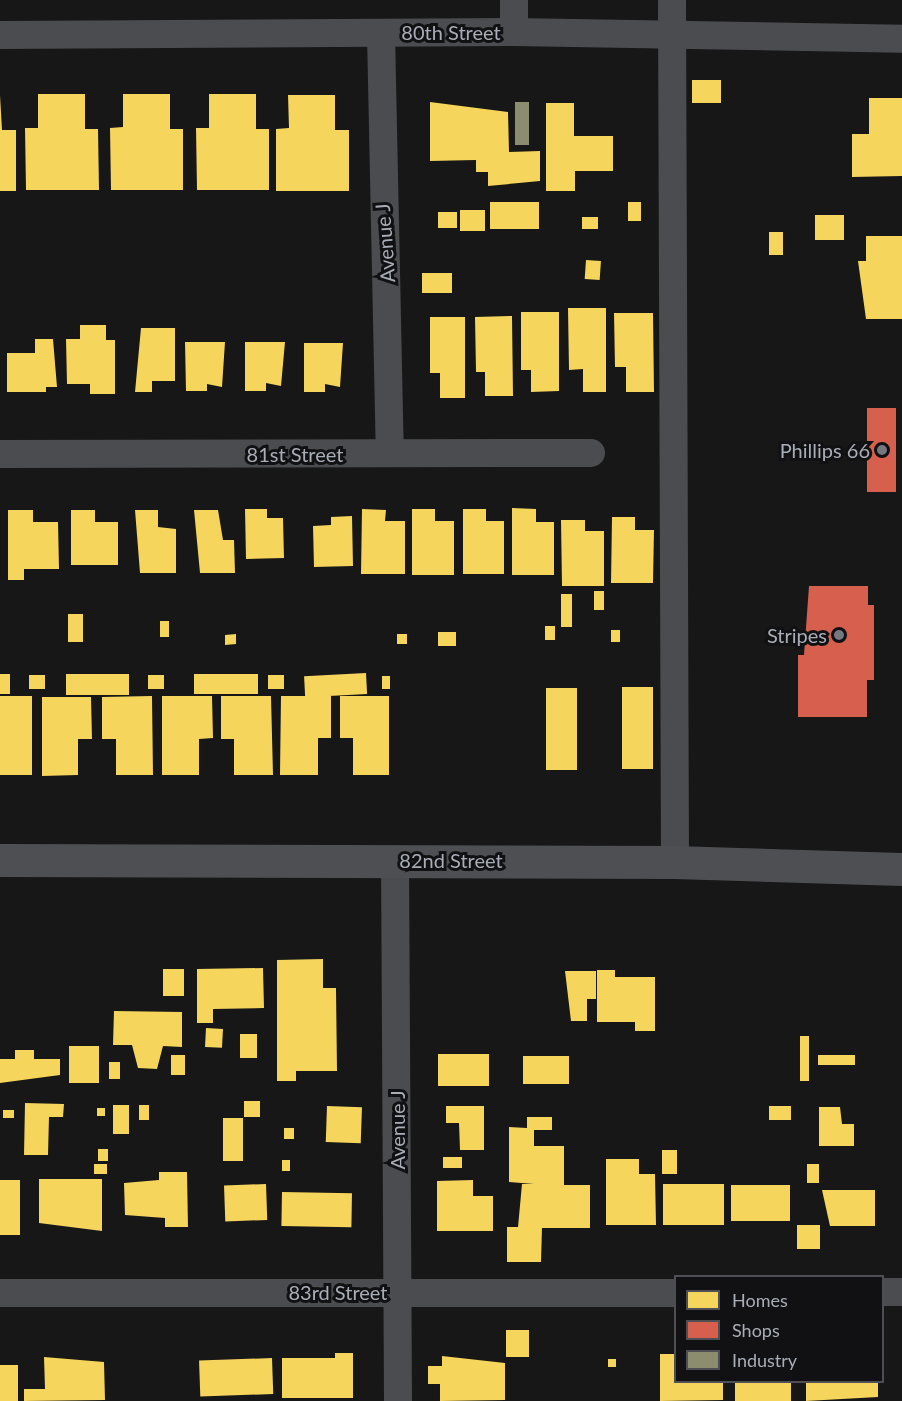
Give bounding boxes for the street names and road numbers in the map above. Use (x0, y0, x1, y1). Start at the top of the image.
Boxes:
street label: 80th Street (401, 20, 501, 44)
street label: Avenue J (370, 202, 400, 284)
street label: 81st Street (247, 442, 343, 466)
street label: 82nd Street (399, 848, 503, 872)
street label: Avenue J (385, 1090, 409, 1170)
street label: 83rd Street (288, 1280, 388, 1304)

